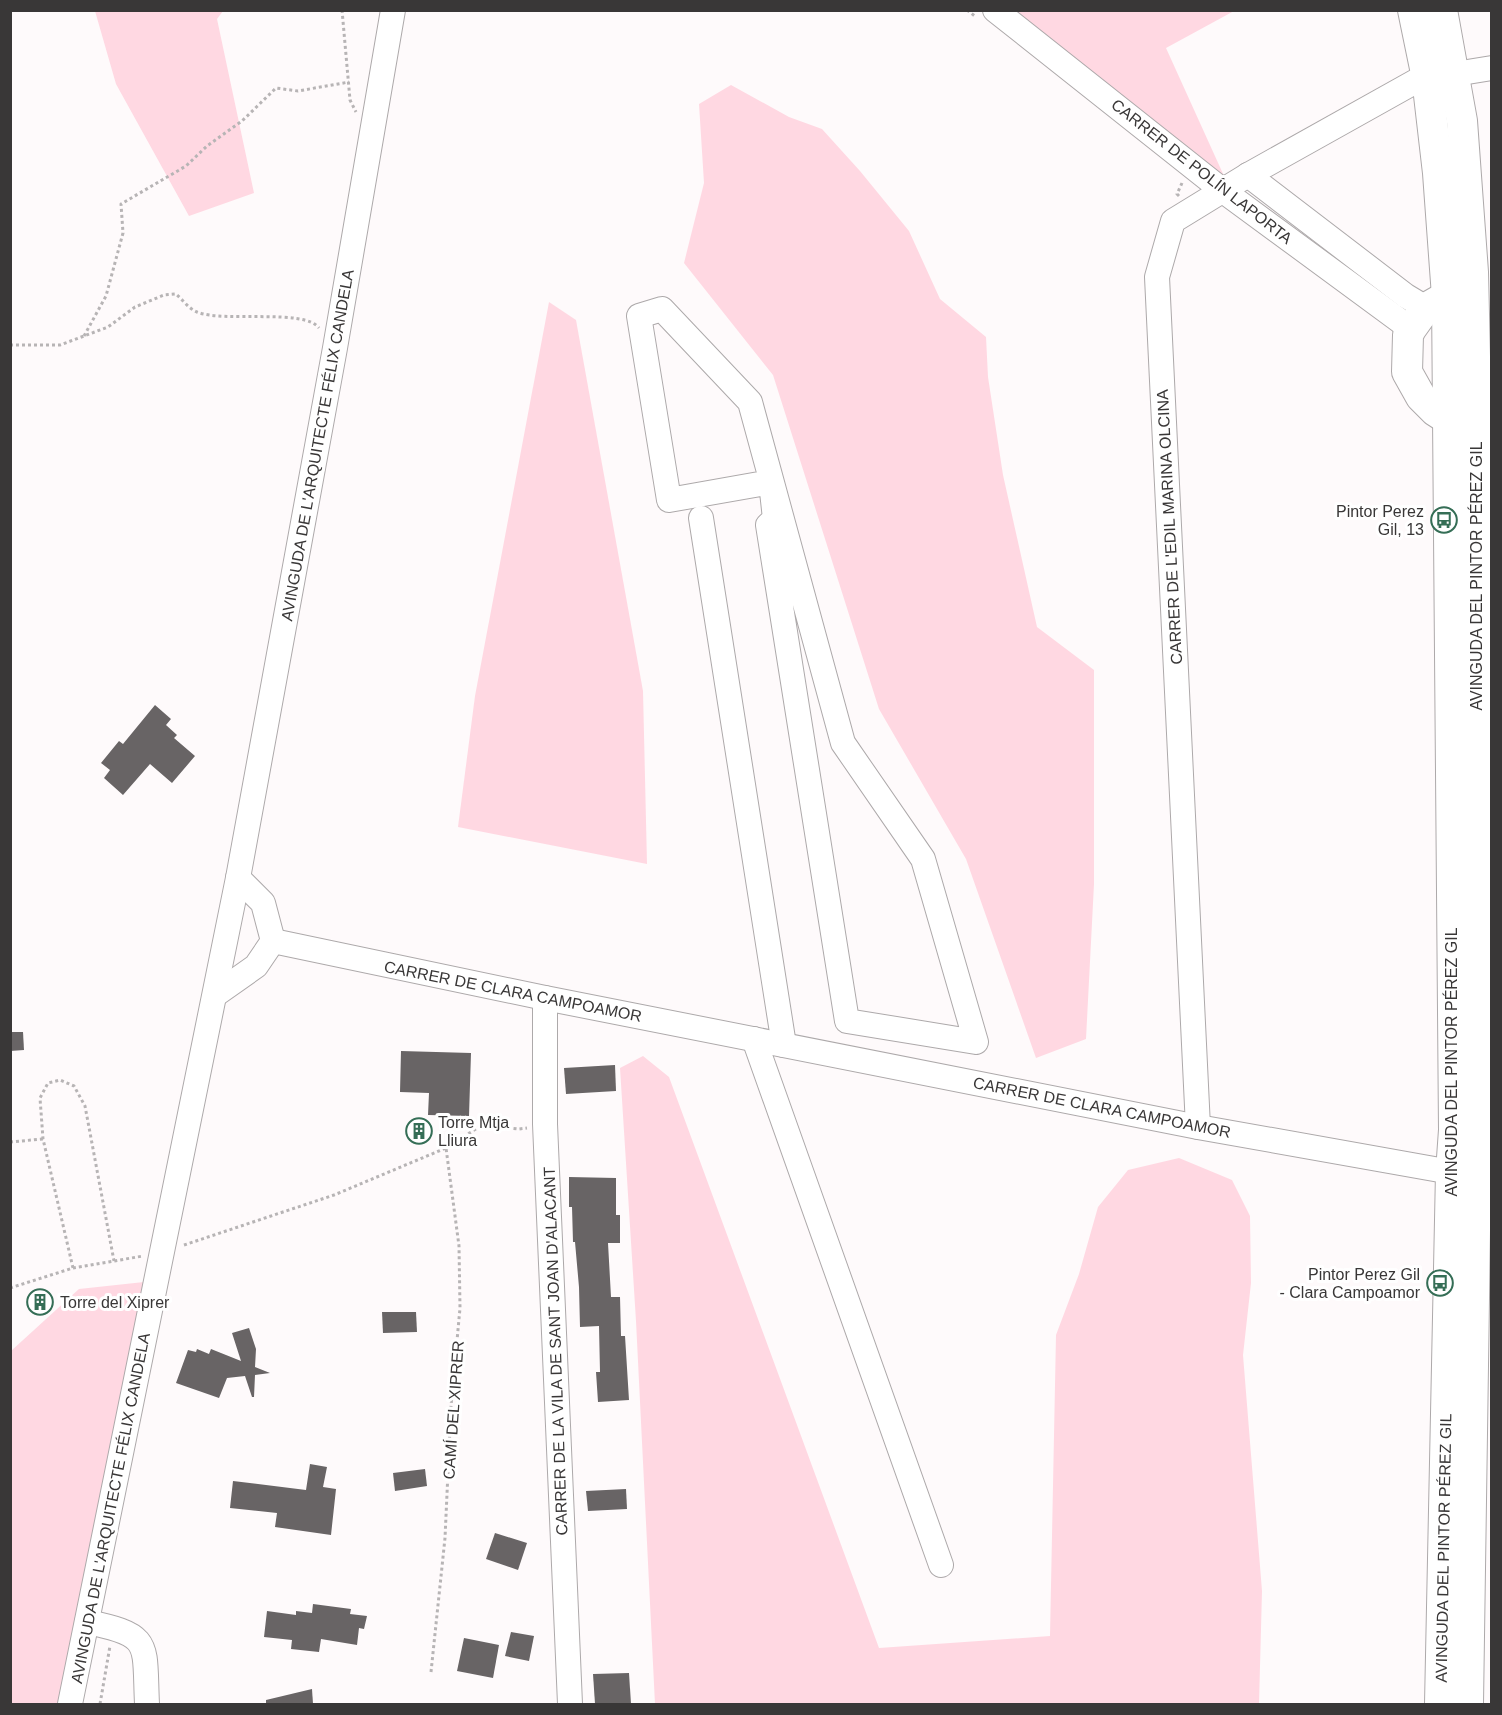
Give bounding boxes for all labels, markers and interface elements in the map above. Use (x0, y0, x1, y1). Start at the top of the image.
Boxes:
street label: CARRER DE POLÍN LAPORTA (1108, 95, 1296, 247)
street label: AVINGUDA DE L'ARQUITECTE FÉLIX CANDELA (277, 268, 357, 622)
street label: CARRER DE L'EDIL MARINA OLCINA (1154, 389, 1185, 665)
street label: AVINGUDA DEL PINTOR PÉREZ GIL (1467, 441, 1485, 711)
place label: Pintor Perez Gil, 13 (1336, 503, 1424, 538)
bus stop icon: Pintor Perez Gil, 13 (1429, 505, 1459, 535)
street label: AVINGUDA DEL PINTOR PÉREZ GIL (1442, 927, 1460, 1197)
street label: CARRER DE CLARA CAMPOAMOR (383, 958, 643, 1025)
street label: CARRER DE CLARA CAMPOAMOR (972, 1074, 1232, 1141)
place label: Torre Mtja Lliura (438, 1114, 509, 1149)
building icon: Torre Mtja Lliura (404, 1116, 434, 1146)
street label: CARRER DE LA VILA DE SANT JOAN D'ALACANT (541, 1166, 570, 1536)
place label: Pintor Perez Gil - Clara Campoamor (1280, 1266, 1421, 1301)
bus stop icon: Pintor Perez Gil - Clara Campoamor (1425, 1268, 1455, 1298)
building icon: Torre del Xiprer (25, 1287, 55, 1317)
place label: Torre del Xiprer (60, 1294, 170, 1311)
street label: AVINGUDA DE L'ARQUITECTE FÉLIX CANDELA (67, 1331, 153, 1685)
street label: CAMÍ DEL XIPRER (439, 1340, 467, 1480)
street label: AVINGUDA DEL PINTOR PÉREZ GIL (1432, 1413, 1454, 1683)

